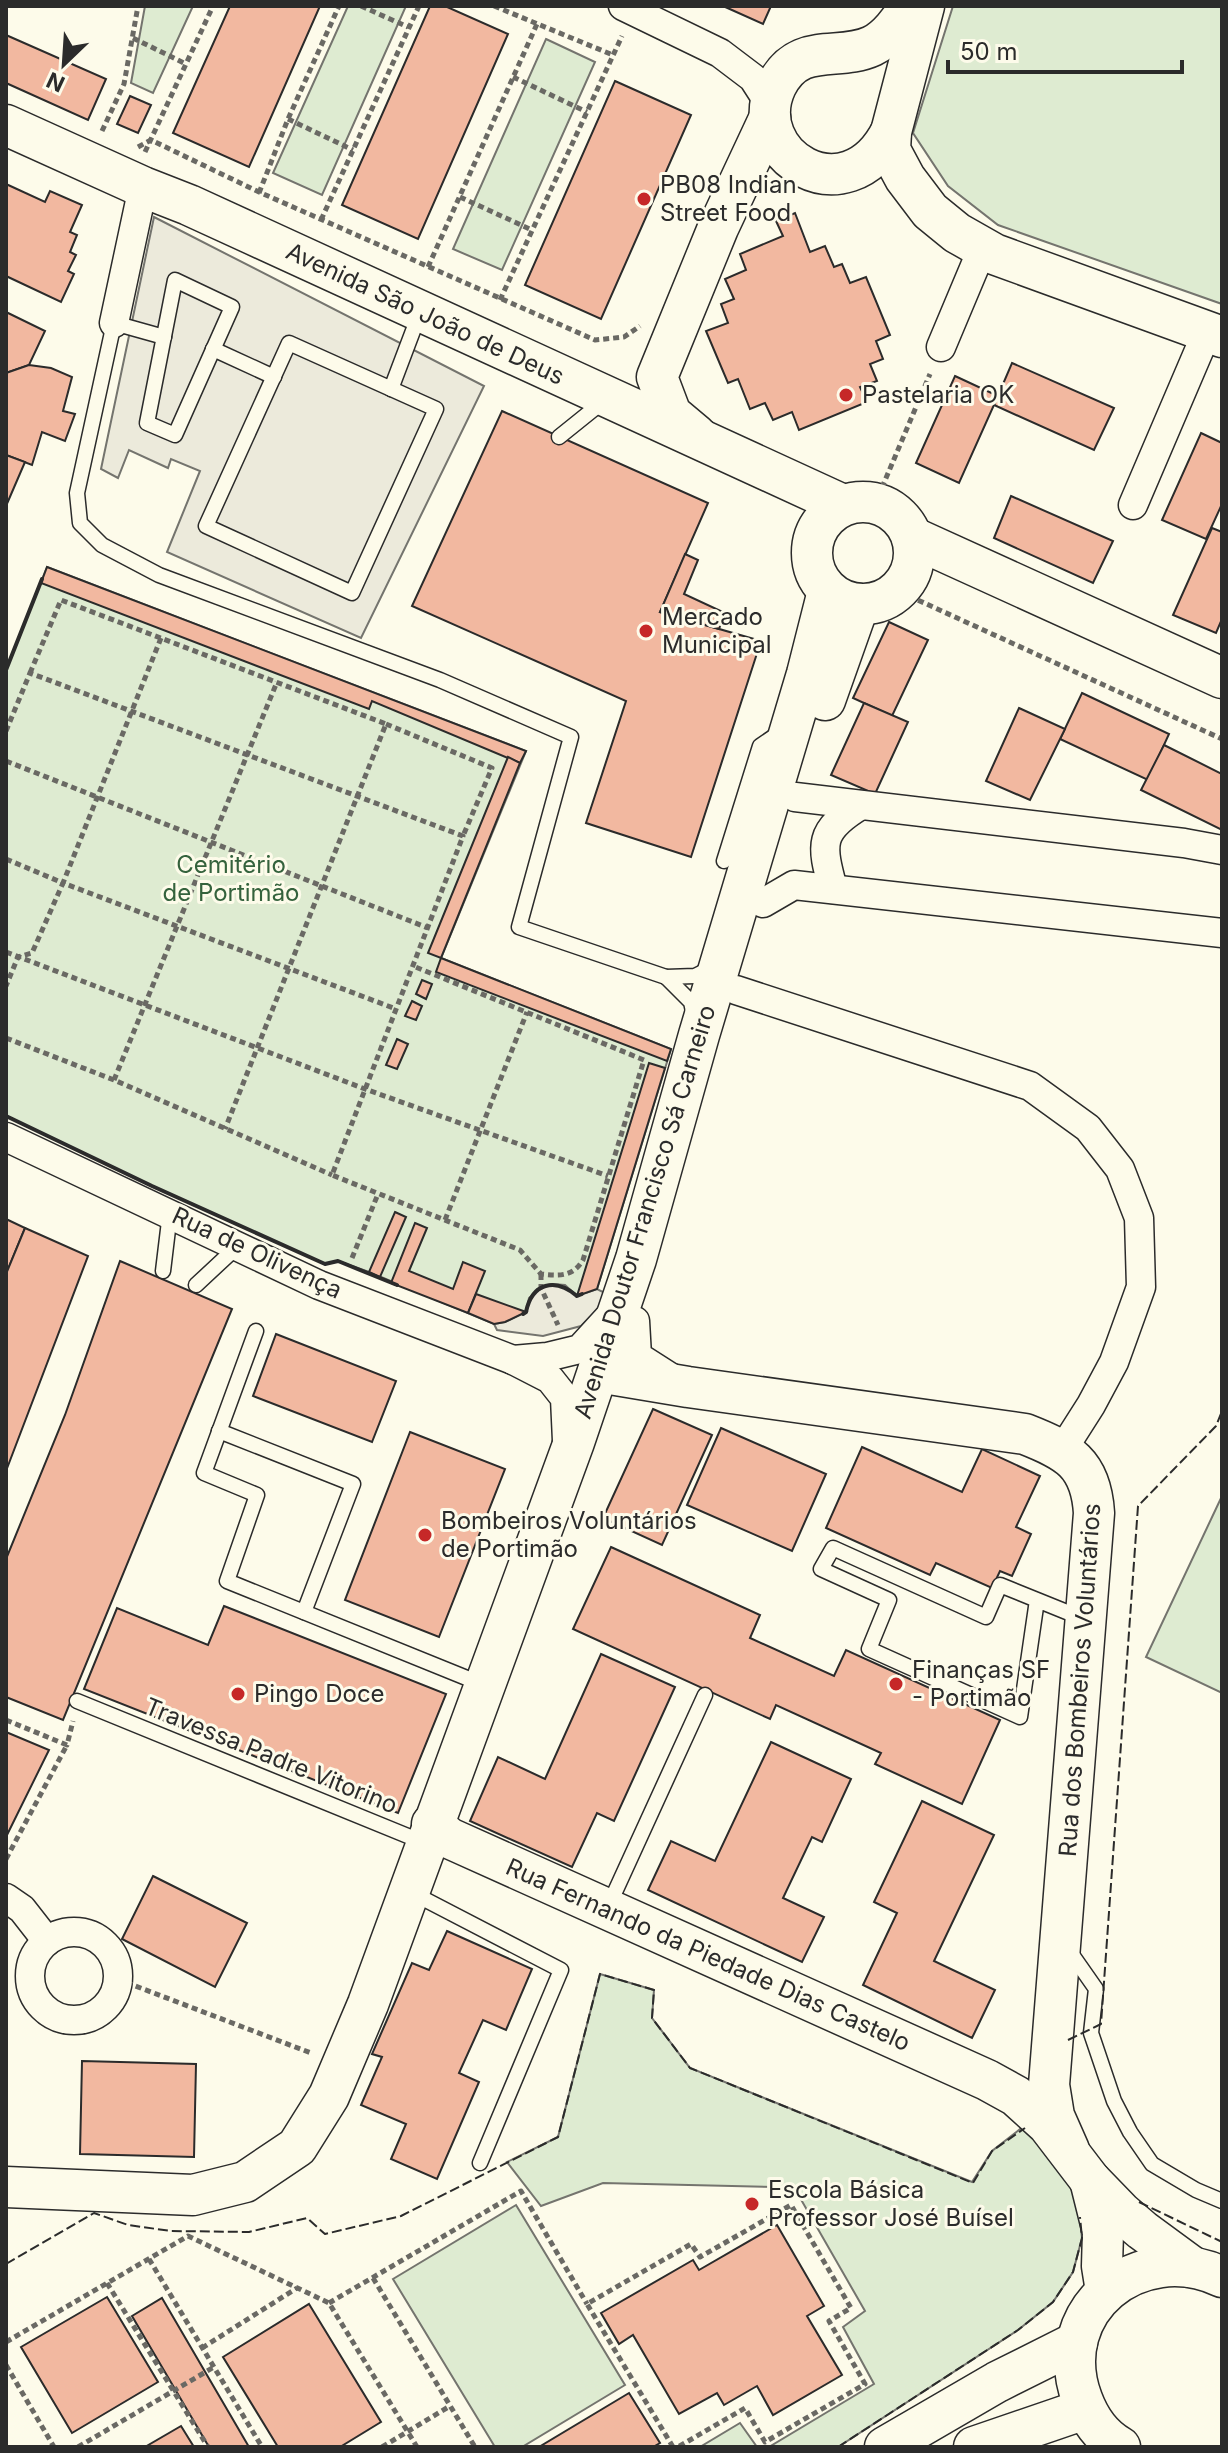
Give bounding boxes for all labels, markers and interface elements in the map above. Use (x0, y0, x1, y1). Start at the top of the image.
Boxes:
north arrow (24, 24, 104, 104)
scale bar (948, 24, 1182, 74)
text: 50 m (960, 37, 1018, 66)
text: N (42, 67, 69, 97)
place label: PB08 Indian Street Food (660, 170, 797, 227)
marker: PB08 Indian Street Food (635, 190, 653, 208)
street label: Avenida São João de Deus (282, 236, 569, 391)
place label: Pastelaria OK (862, 380, 1014, 409)
marker: Pastelaria OK (837, 386, 855, 404)
place label: Mercado Municipal (662, 602, 772, 659)
marker: Mercado Municipal (637, 622, 655, 640)
park label: Cemitério de Portimão (163, 850, 300, 907)
street label: Avenida Doutor Francisco Sá Carneiro (568, 1002, 721, 1422)
street label: Rua de Olivença (168, 1201, 347, 1305)
street label: Rua dos Bombeiros Voluntários (1053, 1502, 1106, 1858)
place label: Bombeiros Voluntários de Portimão (441, 1506, 697, 1563)
marker: Bombeiros Voluntários de Portimão (416, 1526, 434, 1544)
place label: Finanças SF - Portimão (912, 1655, 1050, 1712)
marker: Finanças SF - Portimão (887, 1675, 905, 1693)
place label: Pingo Doce (254, 1679, 385, 1708)
marker: Pingo Doce (229, 1685, 247, 1703)
street label: Travessa Padre Vitorino (141, 1692, 402, 1820)
street label: Rua Fernando da Piedade Dias Castelo (502, 1852, 915, 2057)
place label: Escola Básica Professor José Buísel (768, 2175, 1014, 2232)
marker: Escola Básica Professor José Buísel (743, 2195, 761, 2213)

